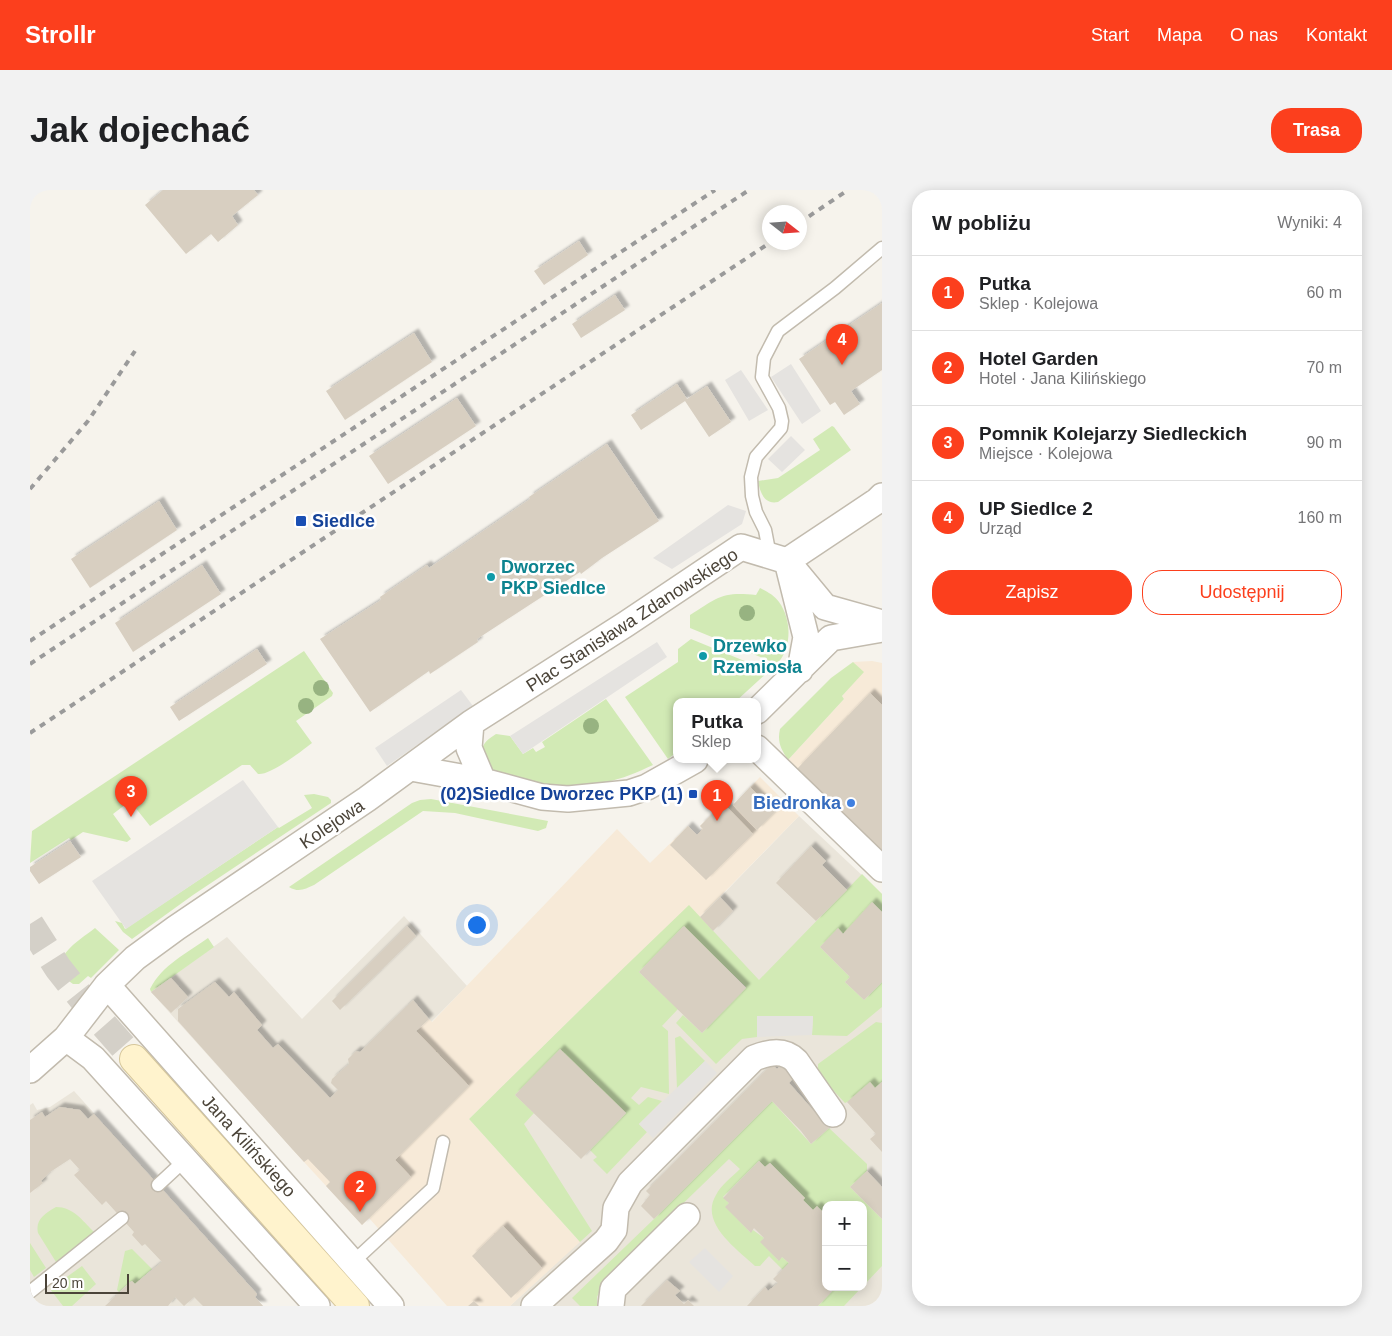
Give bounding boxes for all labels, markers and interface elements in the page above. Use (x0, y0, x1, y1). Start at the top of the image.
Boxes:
text: Strollr (25, 21, 96, 48)
text: Start (1091, 25, 1129, 45)
text: Mapa (1157, 25, 1202, 45)
text: O nas (1230, 25, 1278, 45)
text: Kontakt (1306, 25, 1367, 45)
button: Trasa (1271, 108, 1362, 153)
text: Jak dojechać (30, 110, 250, 149)
north arrow (762, 205, 807, 250)
text: W pobliżu (932, 211, 1031, 234)
text: Wyniki: 4 (1277, 214, 1342, 231)
text: Putka (979, 273, 1031, 294)
text: 1 (944, 284, 952, 301)
text: 60 m (1306, 284, 1342, 301)
text: Sklep · Kolejowa (979, 295, 1098, 312)
pin: 4 (826, 324, 858, 365)
text: Hotel Garden (979, 348, 1098, 369)
text: 2 (944, 359, 952, 376)
text: 70 m (1306, 359, 1342, 376)
text: Hotel · Jana Kilińskiego (979, 370, 1146, 387)
text: Pomnik Kolejarzy Siedleckich (979, 423, 1247, 444)
text: 3 (944, 434, 952, 451)
text: 90 m (1306, 434, 1342, 451)
text: Miejsce · Kolejowa (979, 445, 1112, 462)
text: UP Siedlce 2 (979, 498, 1093, 519)
text: 4 (944, 509, 952, 526)
text: 160 m (1298, 509, 1342, 526)
place label: Siedlce (312, 511, 375, 531)
marker: Siedlce (294, 514, 308, 528)
text: Urząd (979, 520, 1022, 537)
street label: Plac Stanisława Zdanowskiego (522, 544, 742, 696)
place label: Dworzec PKP Siedlce (501, 557, 606, 598)
button: Zapisz (932, 570, 1132, 615)
button: Udostępnij (1142, 570, 1342, 615)
marker: Dworzec PKP Siedlce (485, 571, 497, 583)
place label: Drzewko Rzemiosła (713, 636, 803, 677)
marker: Drzewko Rzemiosła (697, 650, 709, 662)
popup (673, 698, 761, 763)
text: Putka (691, 711, 743, 732)
text: Sklep (691, 733, 731, 750)
pin: 3 (115, 776, 147, 817)
pin: 1 (701, 780, 733, 821)
place label: (02)Siedlce Dworzec PKP (1) (440, 784, 683, 804)
marker: (02)Siedlce Dworzec PKP (1) (687, 788, 699, 800)
place label: Biedronka (753, 793, 842, 813)
street label: Kolejowa (296, 795, 369, 853)
marker: Biedronka (845, 797, 857, 809)
your location (464, 912, 490, 938)
street label: Jana Kilińskiego (198, 1091, 300, 1201)
pin: 2 (344, 1171, 376, 1212)
map controls (822, 1201, 867, 1291)
button: + (822, 1201, 867, 1246)
button: − (822, 1246, 867, 1291)
scale bar (45, 1271, 129, 1294)
text: 20 m (52, 1275, 83, 1291)

